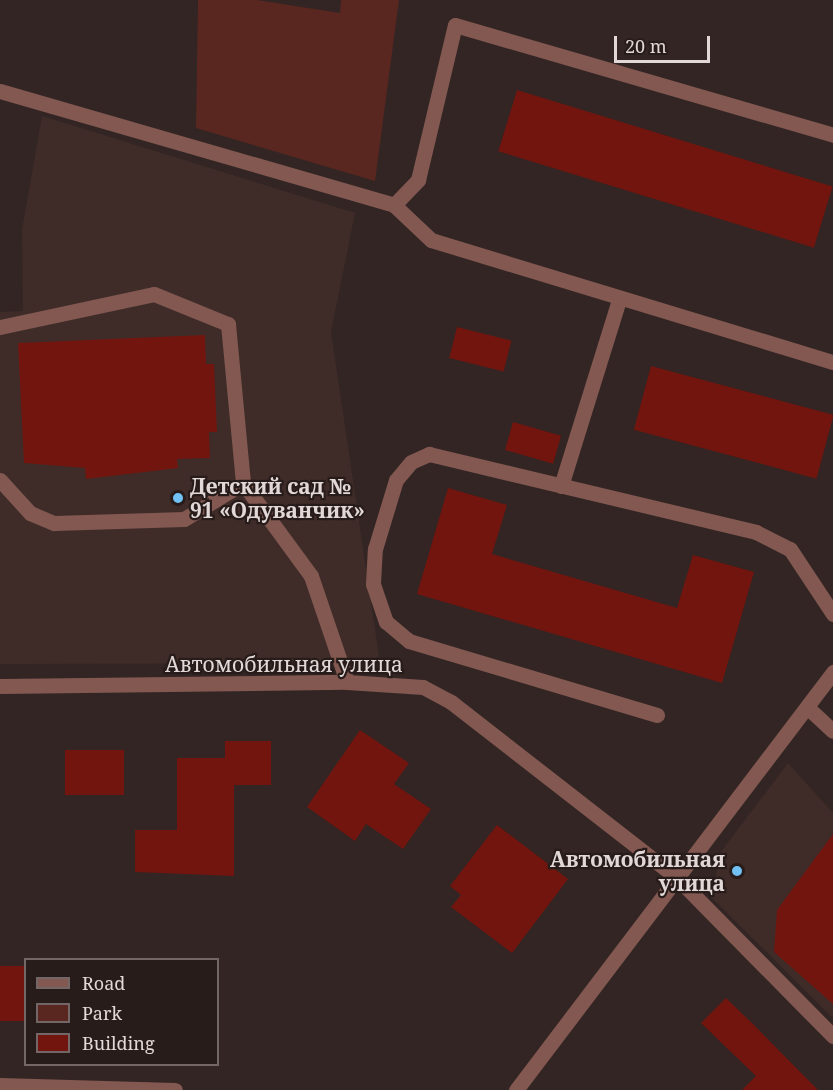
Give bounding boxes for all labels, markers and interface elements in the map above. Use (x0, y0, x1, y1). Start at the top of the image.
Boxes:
scale bar (617, 24, 713, 62)
text: 20 m (625, 34, 667, 58)
place label: Детский сад № 91 «Одуванчик» (190, 473, 365, 523)
marker: Детский сад № 91 «Одуванчик» (171, 491, 185, 505)
street label: Автомобильная улица (165, 651, 403, 677)
place label: Автомобильная улица (550, 846, 725, 896)
marker: Автомобильная улица (730, 864, 744, 878)
legend (24, 958, 219, 1066)
text: Road (82, 971, 125, 995)
text: Park (82, 1001, 122, 1025)
text: Building (82, 1031, 155, 1055)

